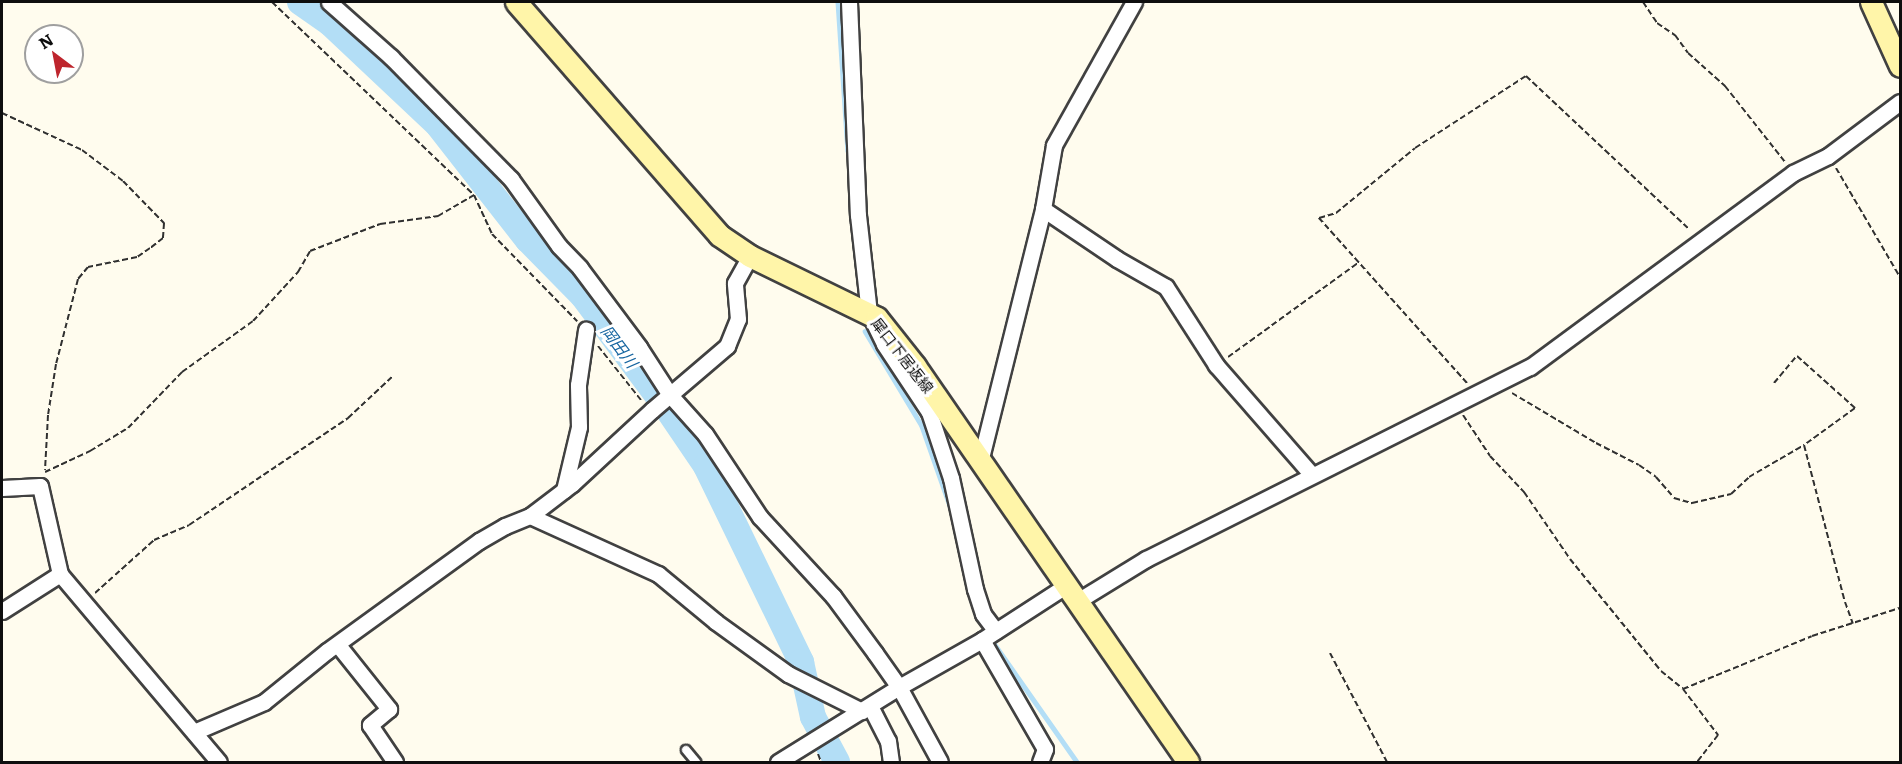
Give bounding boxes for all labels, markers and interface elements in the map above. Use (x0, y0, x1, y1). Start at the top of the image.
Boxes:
north arrow (24, 24, 84, 84)
text: N (33, 27, 58, 54)
street label: 犀口下居返線 (868, 314, 938, 396)
water label: 岡田川 (598, 321, 642, 371)

